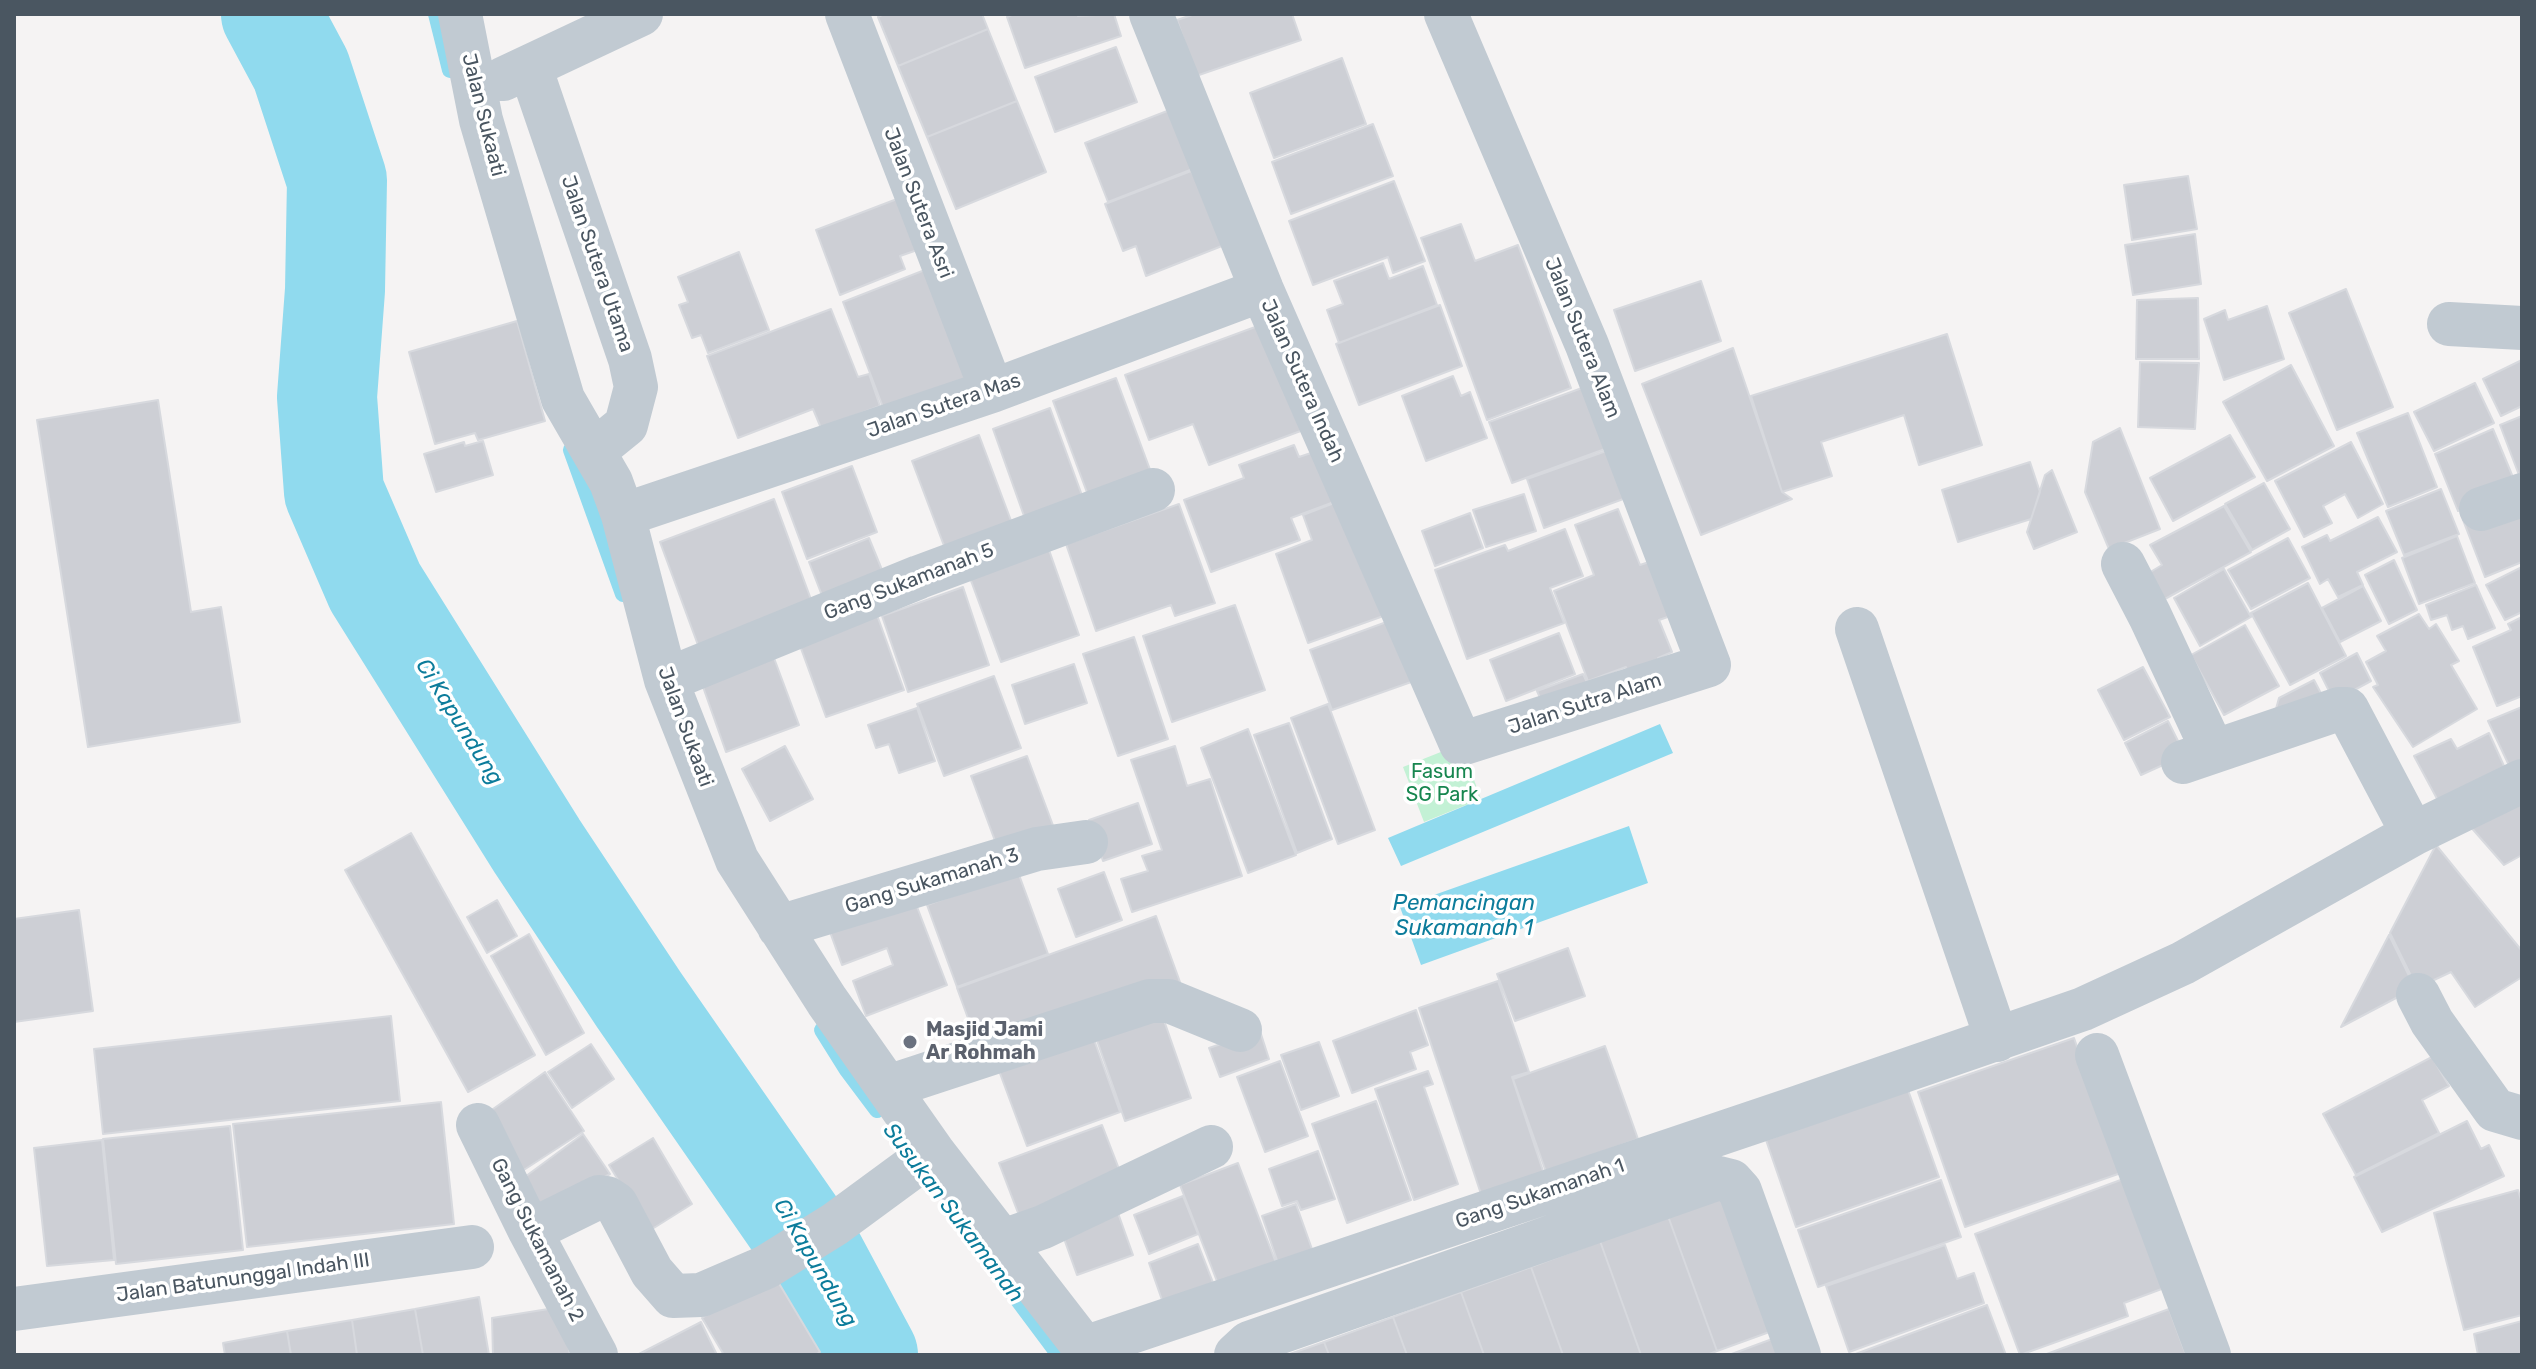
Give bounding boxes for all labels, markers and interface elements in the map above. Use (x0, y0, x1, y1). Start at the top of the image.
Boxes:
street label: Jalan Sukaati (456, 51, 510, 179)
street label: Jalan Sutera Asri (878, 124, 958, 282)
street label: Jalan Sutera Utama (556, 173, 638, 355)
street label: Jalan Sutera Alam (1539, 254, 1625, 422)
street label: Jalan Sutera Indah (1255, 296, 1349, 466)
street label: Jalan Sutera Mas (864, 369, 1024, 443)
street label: Gang Sukamanah 5 (821, 539, 997, 625)
water label: Ci Kapundung (410, 654, 508, 790)
street label: Jalan Sukaati (652, 664, 718, 790)
street label: Jalan Sutra Alam (1506, 668, 1664, 740)
park label: Fasum SG Park (1406, 760, 1478, 807)
street label: Gang Sukamanah 3 (842, 843, 1022, 919)
water label: Pemancingan Sukamanah 1 (1393, 891, 1535, 942)
place label: Masjid Jami Ar Rohmah (926, 1018, 1043, 1065)
marker: Masjid Jami Ar Rohmah (901, 1033, 919, 1051)
water label: Susukan Sukamanah (877, 1118, 1029, 1308)
street label: Gang Sukamanah 2 (485, 1154, 589, 1326)
street label: Gang Sukamanah 1 (1452, 1154, 1628, 1234)
water label: Ci Kapundung (768, 1194, 862, 1332)
street label: Jalan Batununggal Indah III (115, 1248, 371, 1308)

